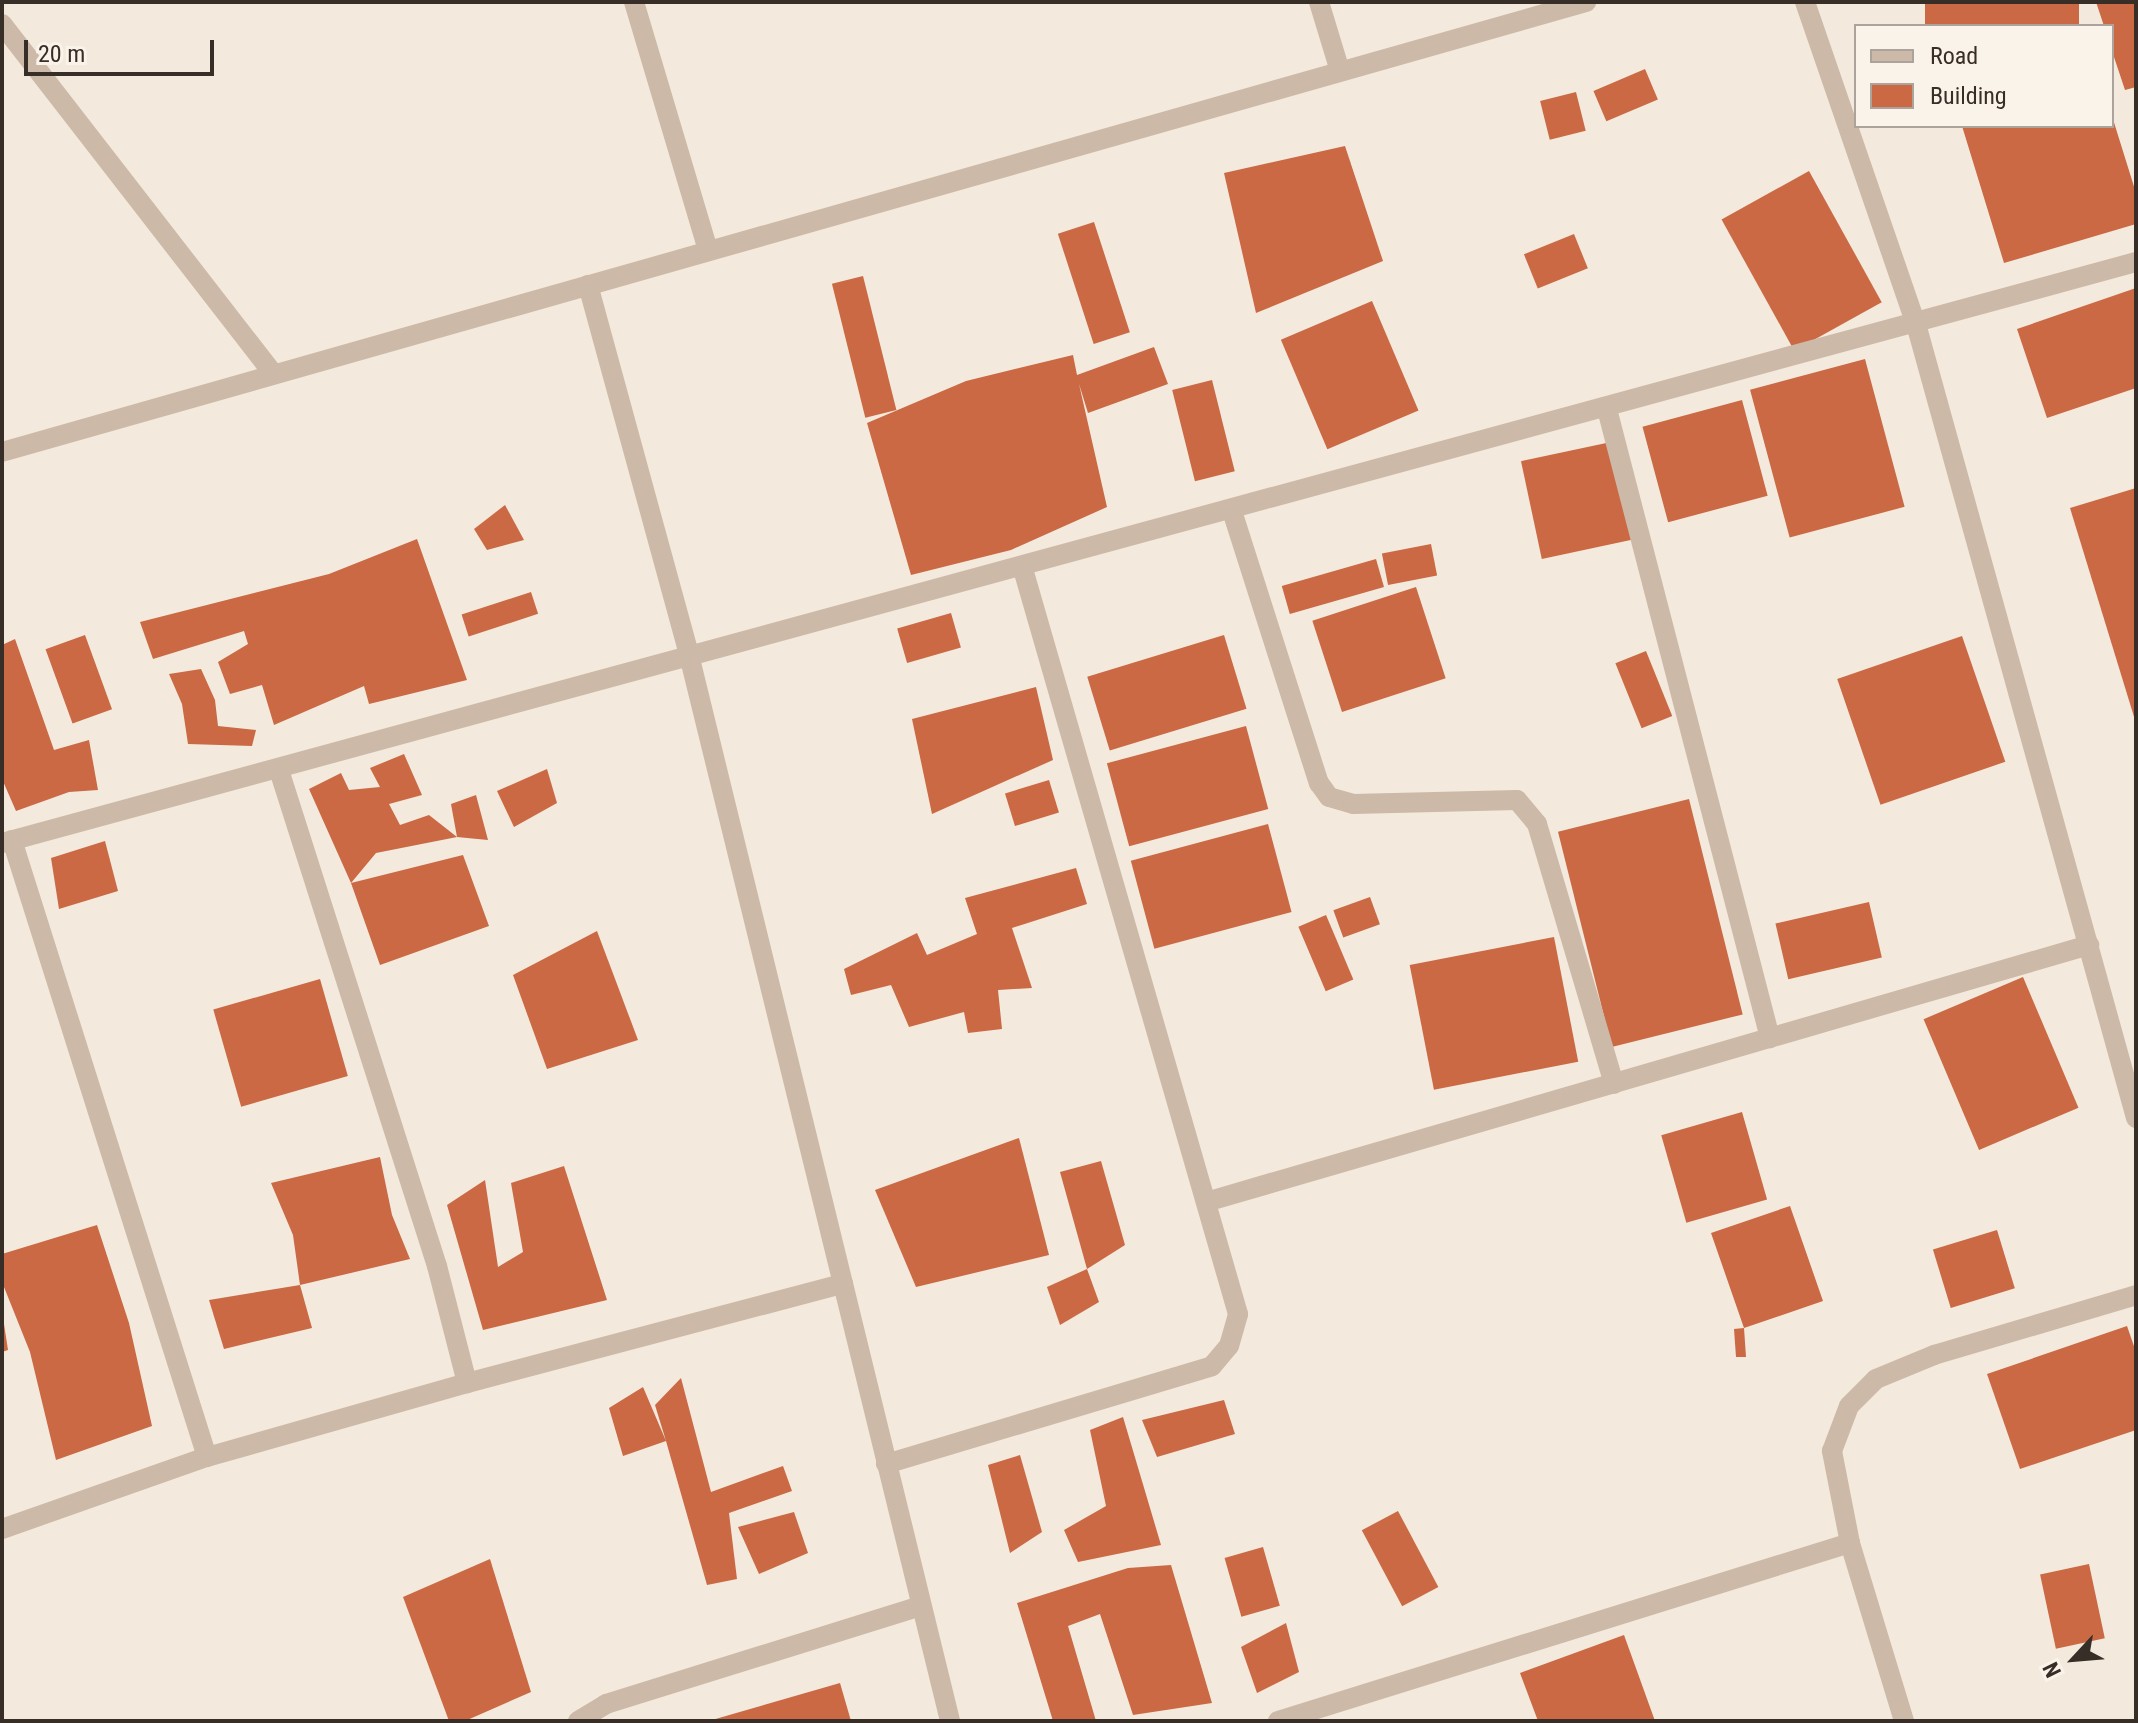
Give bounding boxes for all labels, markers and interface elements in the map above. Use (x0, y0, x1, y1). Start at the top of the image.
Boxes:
scale bar (28, 24, 218, 74)
legend (1854, 24, 2114, 128)
text: 20 m (38, 40, 85, 68)
text: Road (1930, 42, 1978, 70)
text: Building (1930, 82, 2007, 110)
north arrow (2034, 1619, 2114, 1699)
text: N (2038, 1658, 2066, 1681)

